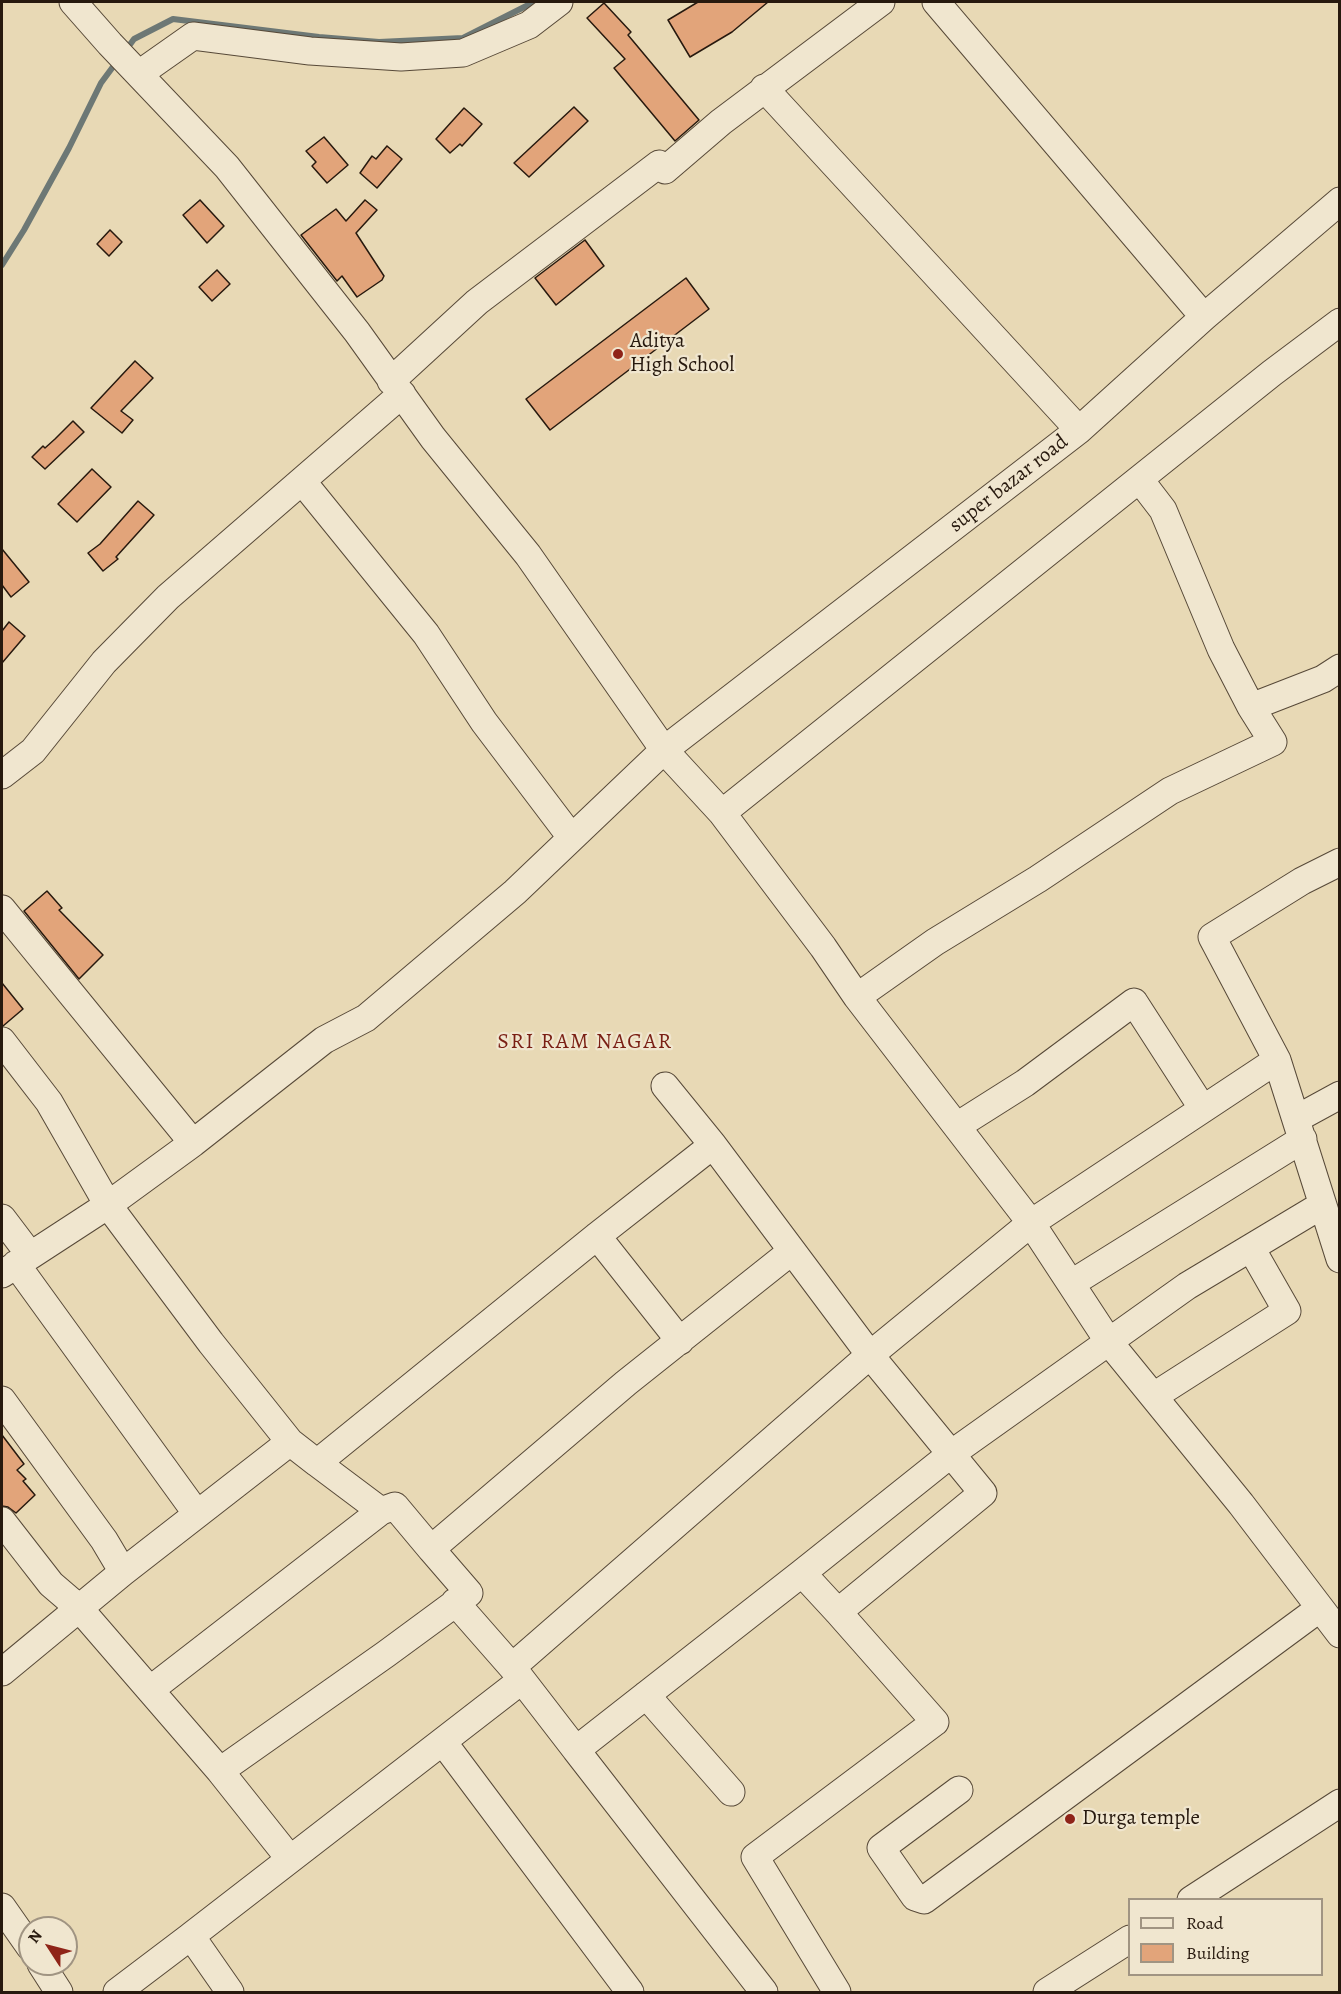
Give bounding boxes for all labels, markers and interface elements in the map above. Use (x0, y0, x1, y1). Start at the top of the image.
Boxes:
place label: Aditya High School (630, 329, 734, 379)
marker: Aditya High School (611, 347, 625, 361)
street label: super bazar road (945, 430, 1073, 538)
district label: SRI RAM NAGAR (497, 1030, 673, 1056)
place label: Durga temple (1082, 1806, 1200, 1832)
marker: Durga temple (1063, 1812, 1077, 1826)
legend (1128, 1898, 1323, 1976)
text: Road (1186, 1911, 1223, 1935)
north arrow (18, 1916, 78, 1976)
text: N (23, 1925, 47, 1948)
text: Building (1186, 1941, 1250, 1965)

